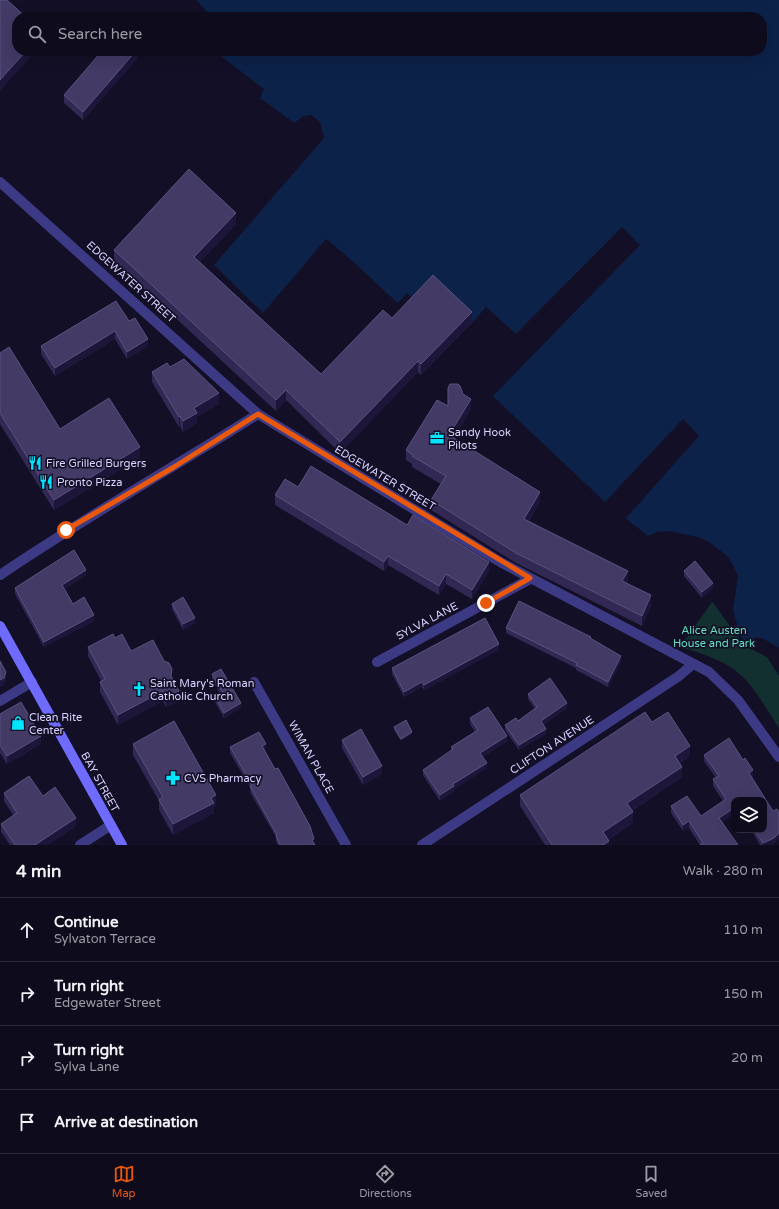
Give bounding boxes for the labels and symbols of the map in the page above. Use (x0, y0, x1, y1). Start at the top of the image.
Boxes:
street label: EDGEWATER STREET (84, 239, 178, 326)
place label: Sandy Hook Pilots (448, 426, 511, 452)
office icon: Sandy Hook Pilots (429, 430, 445, 446)
street label: EDGEWATER STREET (332, 443, 438, 513)
restaurant icon: Fire Grilled Burgers (27, 455, 43, 471)
place label: Fire Grilled Burgers (46, 457, 146, 470)
restaurant icon: Pronto Pizza (38, 474, 54, 490)
place label: Pronto Pizza (57, 476, 122, 489)
route start (57, 521, 75, 539)
route end (477, 594, 495, 612)
street label: SYLVA LANE (394, 599, 460, 643)
park label: Alice Austen House and Park (673, 624, 755, 650)
place label: Saint Mary's Roman Catholic Church (150, 677, 254, 703)
church icon: Saint Mary's Roman Catholic Church (131, 681, 147, 697)
place label: Clean Rite Center (29, 711, 82, 737)
street label: CLIFTON AVENUE (508, 713, 596, 777)
shop icon: Clean Rite Center (10, 715, 26, 731)
street label: WIMAN PLACE (286, 718, 336, 796)
street label: BAY STREET (78, 750, 122, 815)
pharmacy icon: CVS Pharmacy (165, 770, 181, 786)
place label: CVS Pharmacy (184, 772, 261, 785)

